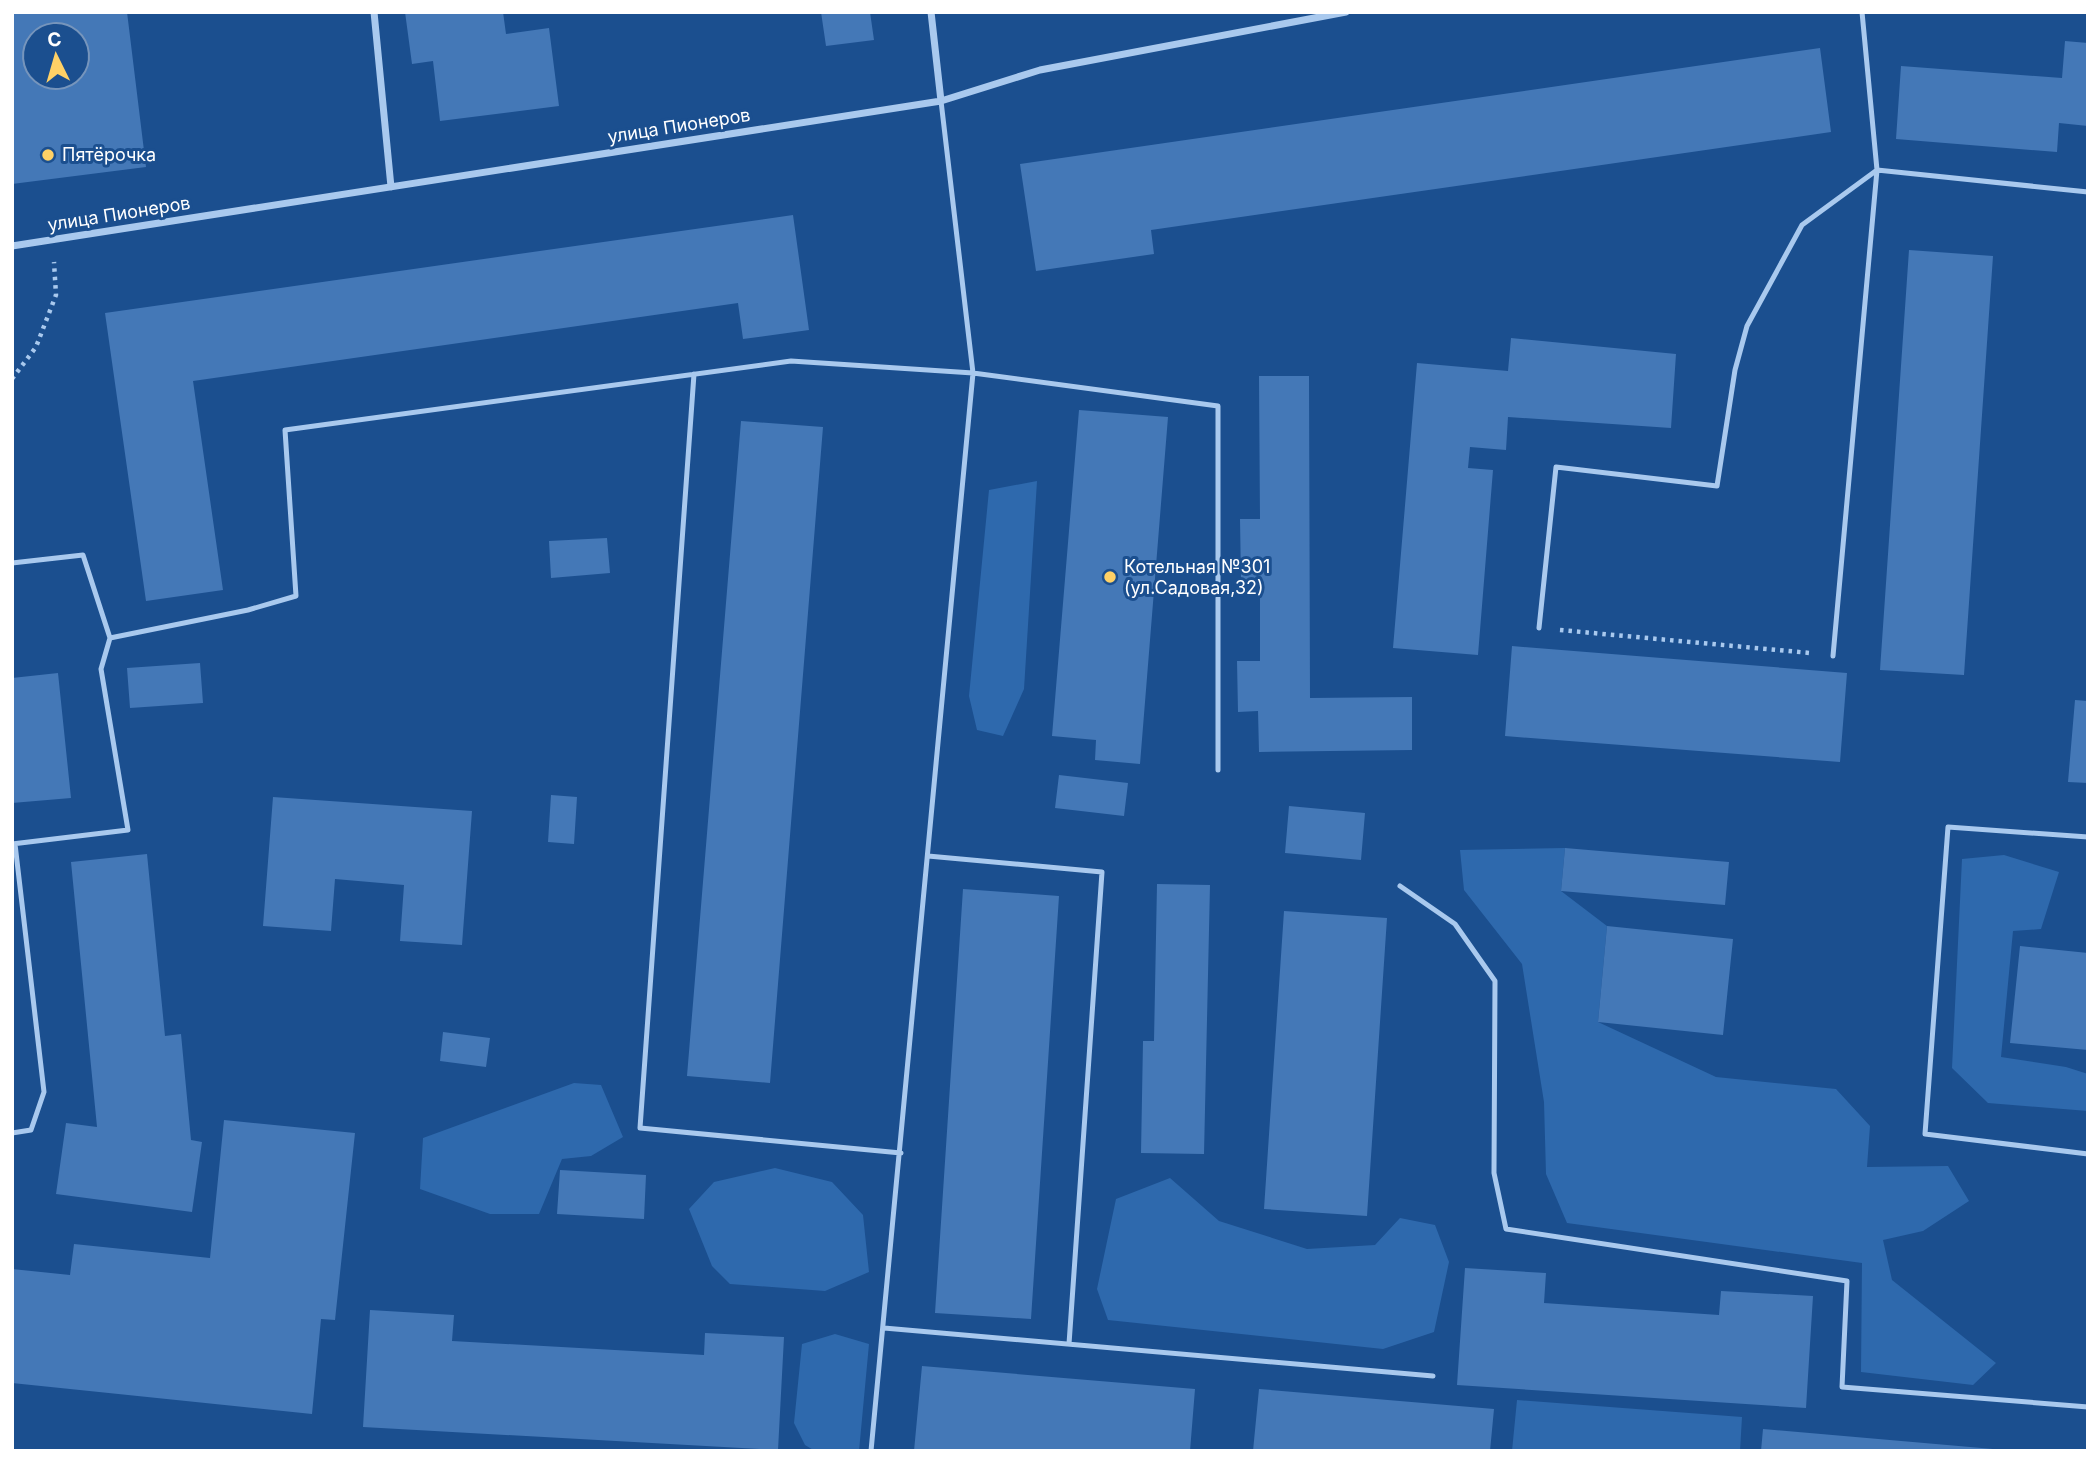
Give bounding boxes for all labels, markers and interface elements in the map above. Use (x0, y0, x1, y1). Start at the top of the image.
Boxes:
north arrow (21, 21, 91, 91)
text: С (47, 27, 63, 52)
street label: улица Пионеров (606, 104, 752, 147)
place label: Пятёрочка (62, 144, 156, 165)
marker: Пятёрочка (40, 147, 56, 163)
street label: улица Пионеров (46, 192, 192, 235)
place label: Котельная №301 (ул.Садовая,32) (1124, 556, 1270, 598)
marker: Котельная №301 (ул.Садовая,32) (1102, 569, 1118, 585)

